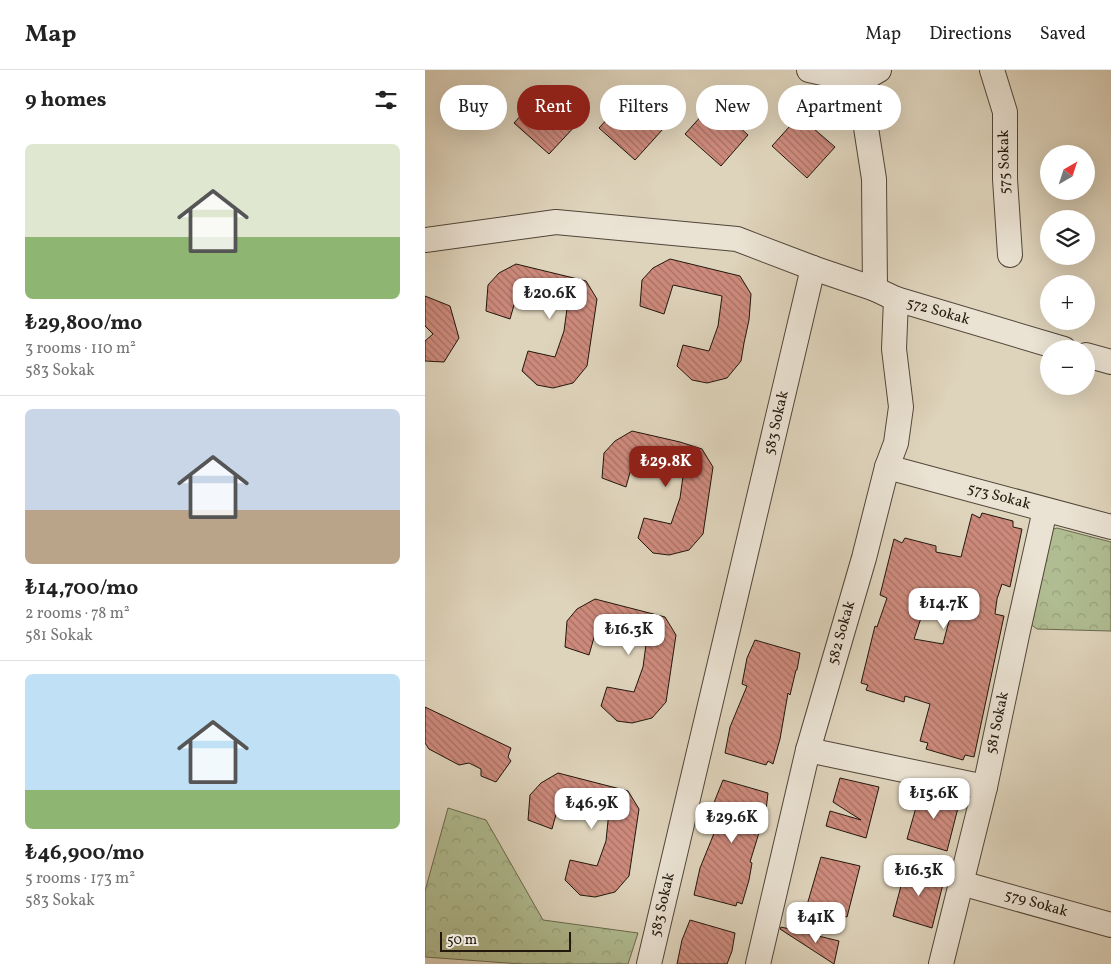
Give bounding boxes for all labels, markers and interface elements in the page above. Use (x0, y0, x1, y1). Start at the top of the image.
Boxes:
text: Map (25, 18, 76, 52)
text: Map (865, 22, 901, 47)
text: Directions (929, 22, 1012, 47)
text: Saved (1040, 22, 1086, 47)
chip: Buy (440, 85, 507, 130)
chip: Rent (517, 85, 590, 130)
chip: Filters (600, 85, 686, 130)
chip: New (696, 85, 768, 130)
chip: Apartment (778, 85, 901, 130)
text: 9 homes (25, 86, 106, 115)
icon: filters (372, 86, 400, 114)
street label: 575 Sokak (994, 130, 1016, 194)
north arrow (1040, 145, 1095, 200)
map controls (1040, 145, 1095, 395)
icon: home (168, 176, 258, 266)
button: layers (1040, 210, 1095, 265)
button: + (1040, 275, 1095, 330)
pin: ₺20.6K (509, 278, 591, 320)
text: ₺20.6K (524, 283, 576, 305)
street label: 572 Sokak (904, 293, 972, 331)
text: ₺29,800/mo (25, 309, 142, 338)
text: 3 rooms · 110 m² (25, 338, 136, 360)
button: − (1040, 340, 1095, 395)
text: 583 Sokak (25, 360, 95, 382)
street label: 583 Sokak (759, 389, 795, 457)
icon: home (168, 442, 258, 532)
pin: ₺29.8K (625, 446, 707, 488)
text: ₺29.8K (640, 451, 692, 473)
street label: 573 Sokak (965, 478, 1033, 516)
text: ₺14,700/mo (25, 574, 138, 603)
pin: ₺14.7K (903, 588, 985, 630)
text: ₺14.7K (920, 593, 968, 615)
street label: 582 Sokak (823, 598, 861, 668)
text: 2 rooms · 78 m² (25, 603, 130, 625)
pin: ₺16.3K (588, 614, 670, 656)
text: ₺16.3K (605, 619, 653, 641)
text: 581 Sokak (25, 625, 93, 647)
street label: 581 Sokak (981, 690, 1015, 756)
icon: home (168, 707, 258, 797)
pin: ₺15.6K (893, 778, 975, 820)
text: ₺15.6K (910, 783, 958, 805)
pin: ₺46.9K (551, 788, 633, 830)
text: ₺46.9K (566, 793, 618, 815)
pin: ₺29.6K (691, 802, 773, 844)
text: ₺29.6K (706, 807, 758, 829)
text: ₺46,900/mo (25, 839, 144, 868)
pin: ₺16.3K (878, 854, 960, 897)
text: ₺16.3K (895, 860, 943, 882)
text: 5 rooms · 173 m² (25, 868, 135, 890)
street label: 583 Sokak (645, 871, 681, 939)
street label: 579 Sokak (1002, 885, 1070, 923)
text: 583 Sokak (25, 890, 95, 912)
pin: ₺41K (786, 902, 846, 944)
text: ₺41K (797, 907, 835, 929)
scale bar (440, 929, 571, 952)
text: 50 m (447, 931, 477, 950)

